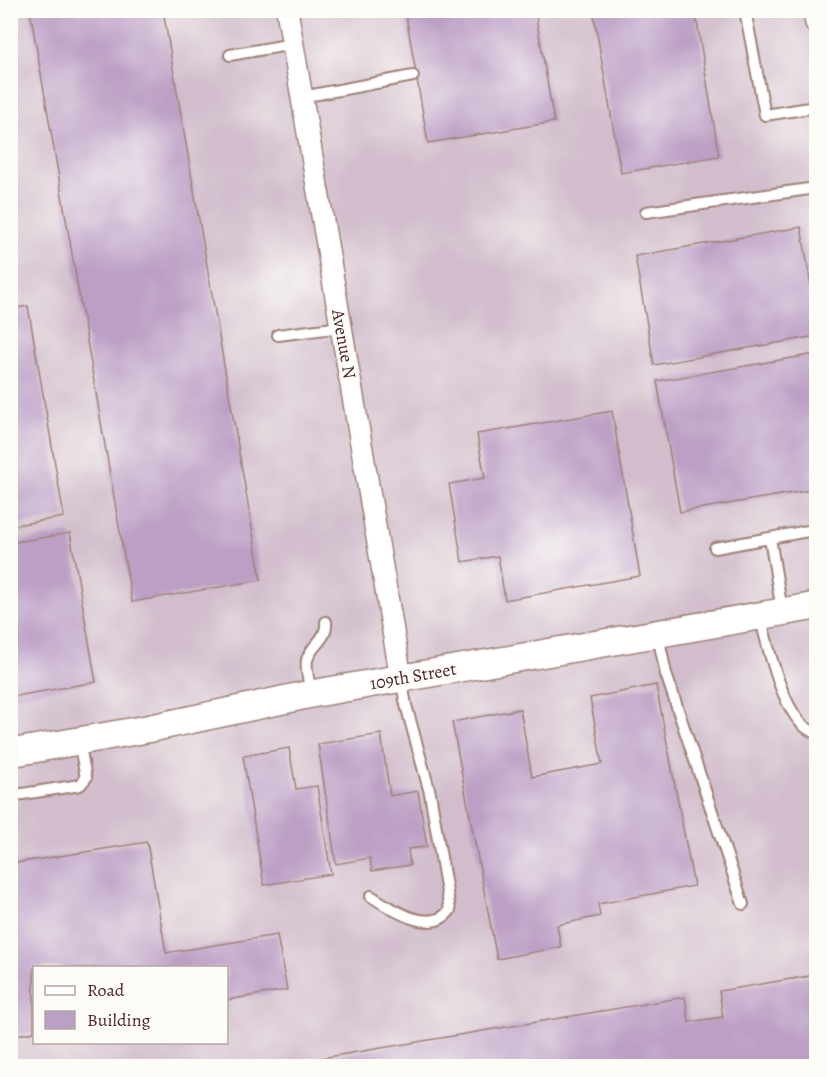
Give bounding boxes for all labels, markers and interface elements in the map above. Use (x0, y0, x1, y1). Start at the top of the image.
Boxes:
street label: Avenue N (326, 306, 362, 381)
street label: 109th Street (368, 657, 458, 695)
legend (33, 966, 228, 1044)
text: Road (87, 978, 125, 1002)
text: Building (87, 1008, 151, 1032)

